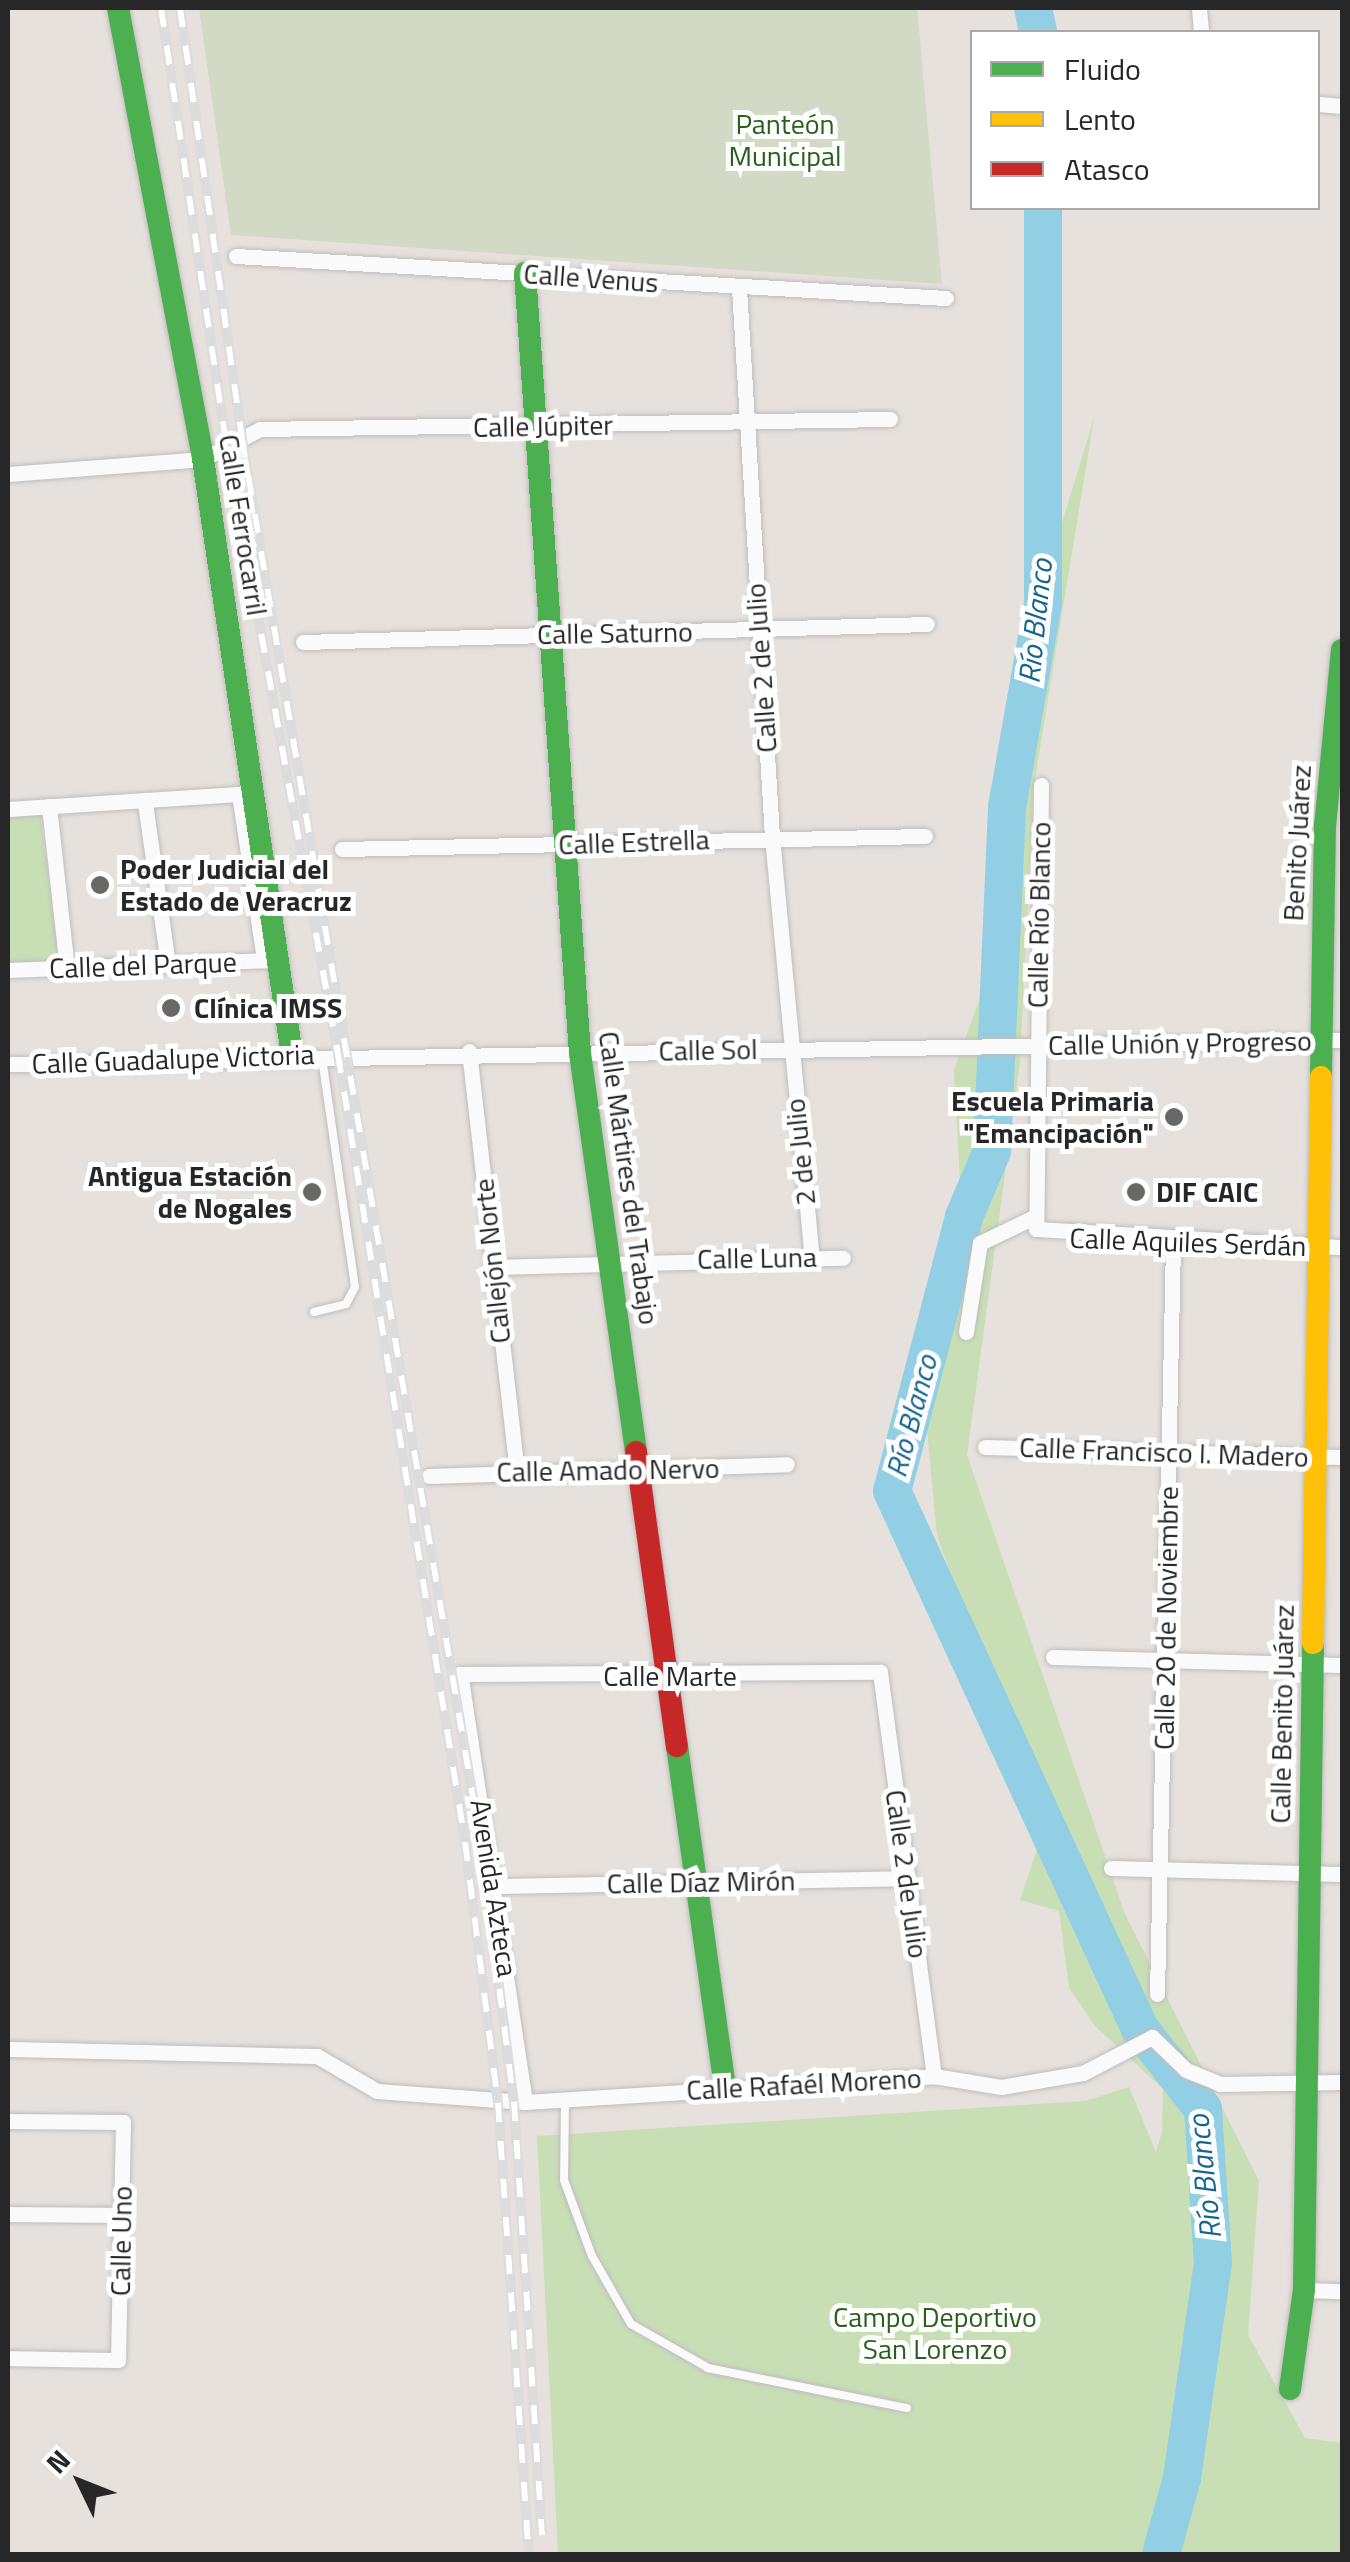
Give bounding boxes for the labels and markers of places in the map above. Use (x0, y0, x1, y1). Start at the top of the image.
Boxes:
place label: Poder Judicial del Estado de Veracruz (120, 852, 352, 918)
marker: Poder Judicial del Estado de Veracruz (89, 874, 111, 896)
place label: Clínica IMSS (194, 991, 342, 1025)
marker: Clínica IMSS (158, 995, 184, 1021)
place label: Escuela Primaria "Emancipación" (951, 1084, 1154, 1150)
marker: Escuela Primaria "Emancipación" (1163, 1106, 1185, 1128)
place label: Antigua Estación de Nogales (88, 1159, 292, 1225)
place label: DIF CAIC (1156, 1175, 1258, 1209)
marker: Antigua Estación de Nogales (301, 1181, 323, 1203)
marker: DIF CAIC (1125, 1181, 1147, 1203)

